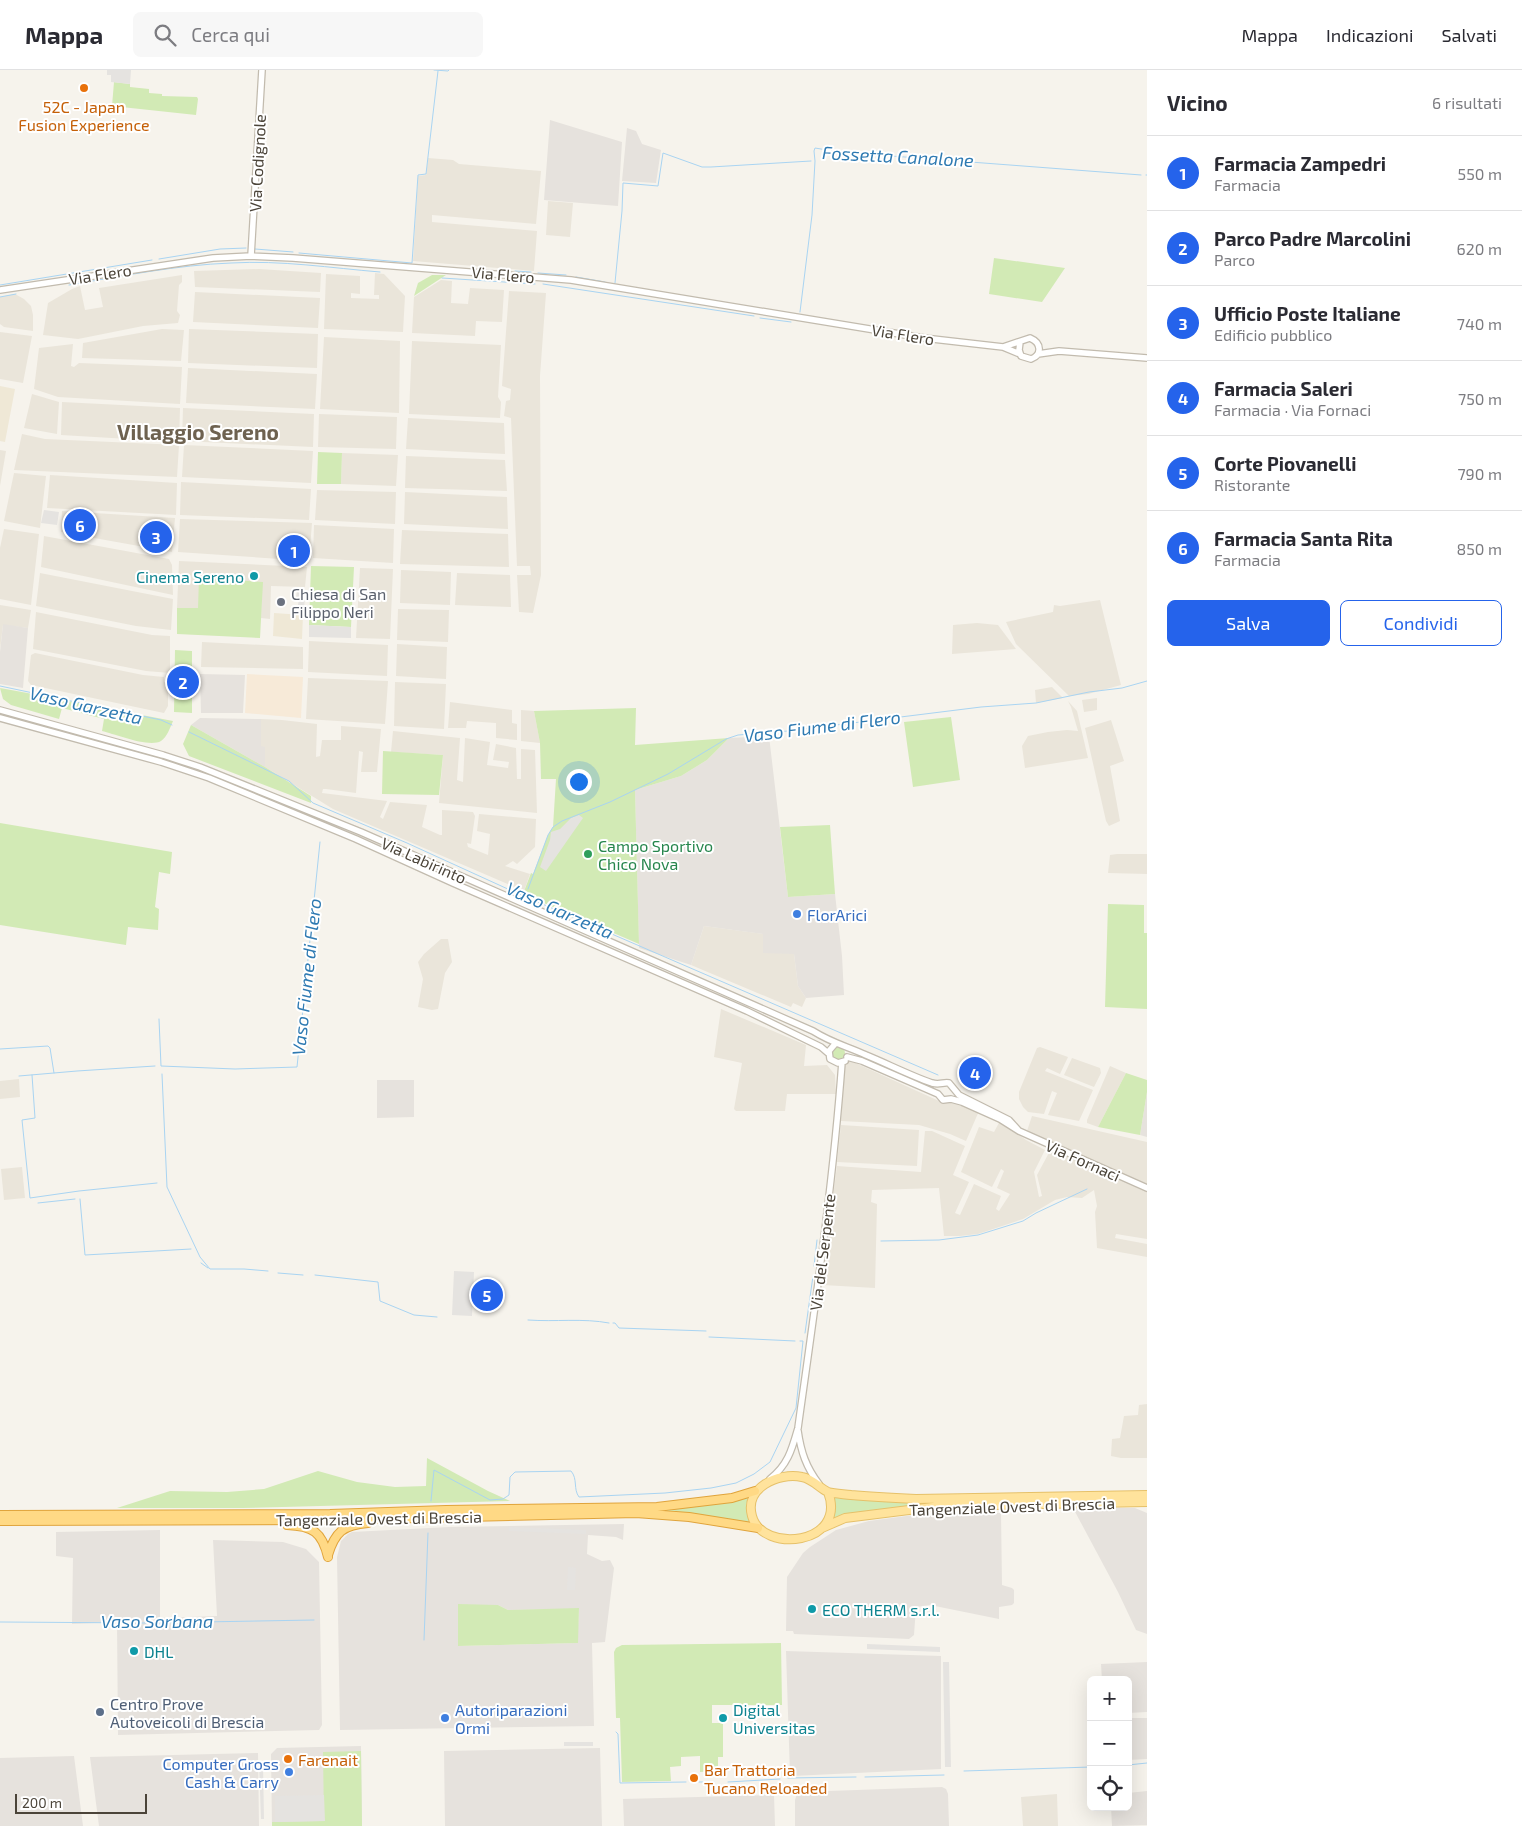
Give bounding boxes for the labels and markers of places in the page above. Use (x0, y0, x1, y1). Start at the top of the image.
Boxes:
marker: 52C - Japan Fusion Experience (78, 82, 90, 94)
place label: 52C - Japan Fusion Experience (18, 97, 150, 134)
pin: 6 (64, 506, 96, 544)
pin: 3 (140, 518, 172, 556)
pin: 1 (278, 532, 310, 570)
place label: Cinema Sereno (136, 567, 244, 586)
marker: Cinema Sereno (248, 570, 260, 582)
place label: Chiesa di San Filippo Neri (291, 584, 386, 621)
marker: Chiesa di San Filippo Neri (275, 596, 287, 608)
pin: 2 (167, 663, 199, 701)
place label: Campo Sportivo Chico Nova (598, 836, 713, 873)
marker: Campo Sportivo Chico Nova (582, 848, 594, 860)
place label: FlorArici (807, 905, 867, 924)
marker: FlorArici (791, 908, 803, 920)
pin: 4 (959, 1054, 991, 1092)
pin: 5 (471, 1276, 503, 1314)
place label: ECO THERM s.r.l. (822, 1600, 940, 1619)
marker: ECO THERM s.r.l. (806, 1603, 818, 1615)
place label: DHL (144, 1642, 174, 1661)
marker: DHL (128, 1645, 140, 1657)
place label: Centro Prove Autoveicoli di Brescia (110, 1694, 264, 1731)
place label: Autoriparazioni Ormi (455, 1700, 567, 1737)
place label: Digital Universitas (733, 1700, 815, 1737)
marker: Centro Prove Autoveicoli di Brescia (94, 1706, 106, 1718)
marker: Autoriparazioni Ormi (439, 1712, 451, 1724)
marker: Digital Universitas (717, 1712, 729, 1724)
place label: Farenait (298, 1750, 358, 1769)
marker: Farenait (282, 1753, 294, 1765)
place label: Computer Gross Cash & Carry (162, 1754, 280, 1791)
place label: Bar Trattoria Tucano Reloaded (704, 1760, 828, 1797)
marker: Computer Gross Cash & Carry (283, 1766, 295, 1778)
marker: Bar Trattoria Tucano Reloaded (688, 1772, 700, 1784)

